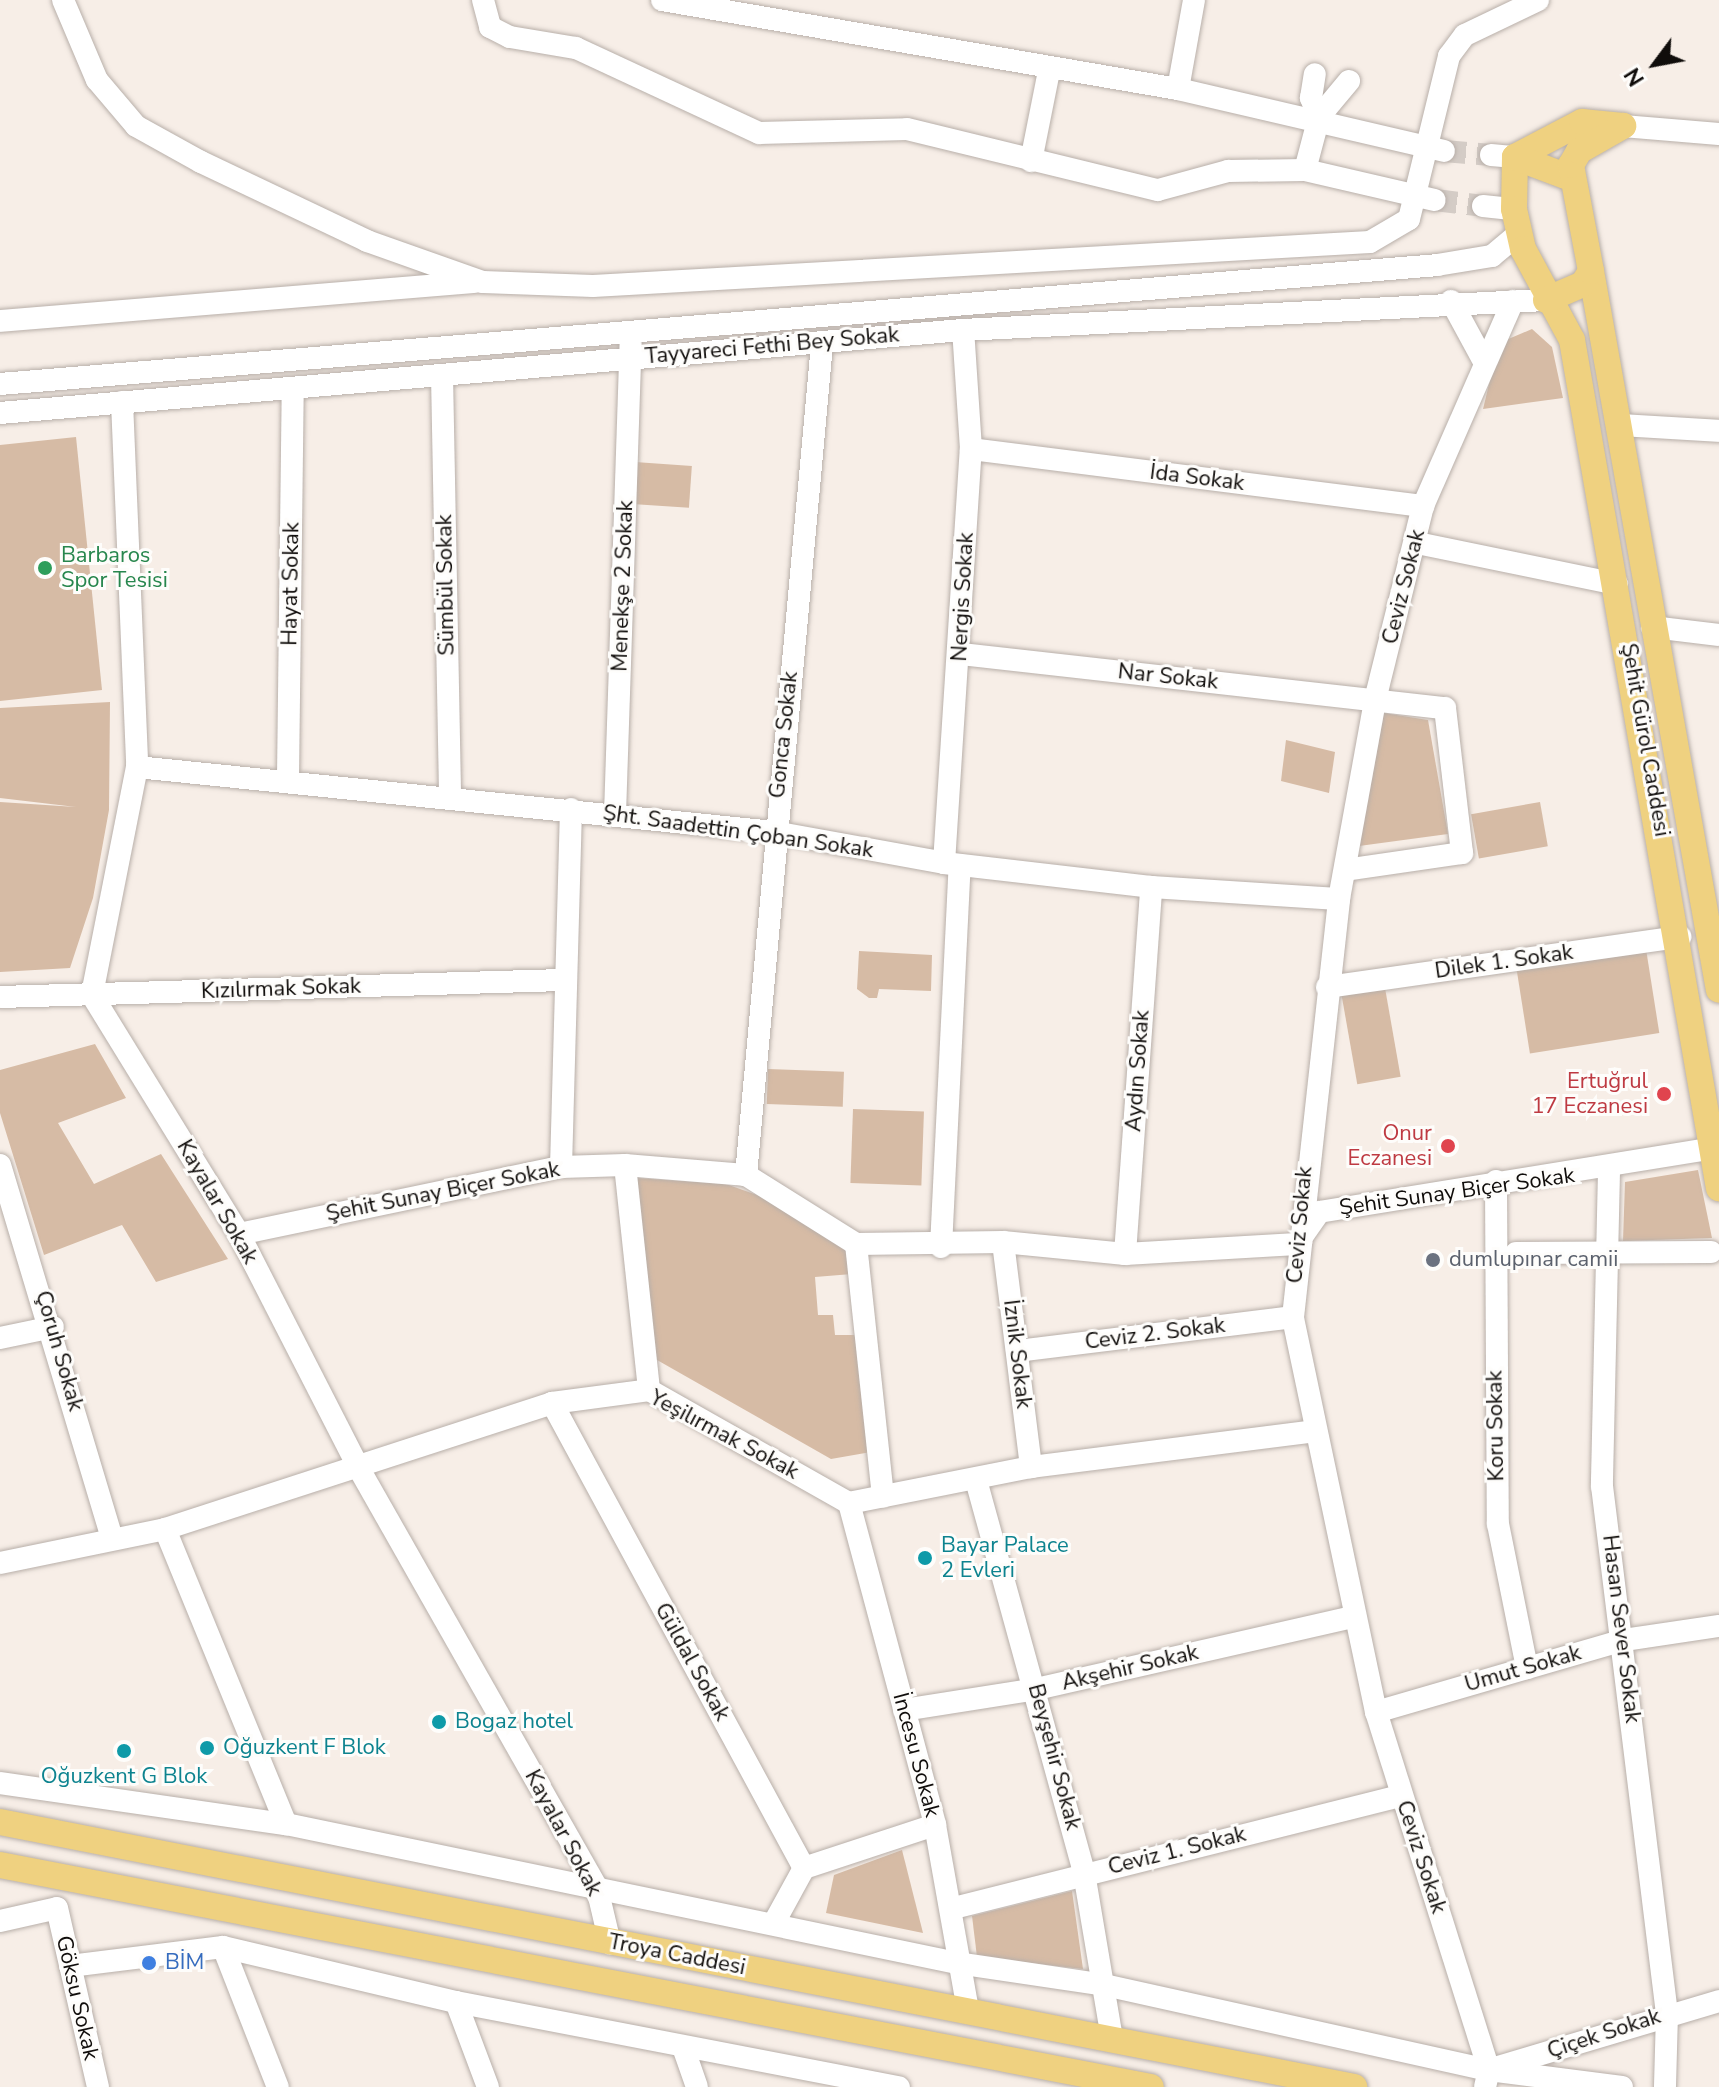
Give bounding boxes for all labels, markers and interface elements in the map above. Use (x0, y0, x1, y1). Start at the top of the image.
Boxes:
north arrow (1615, 24, 1695, 104)
text: N (1618, 62, 1652, 92)
street label: Tayyareci Fethi Bey Sokak (644, 322, 900, 370)
street label: İda Sokak (1148, 459, 1246, 497)
street label: Menekşe 2 Sokak (607, 500, 639, 672)
street label: Sümbül Sokak (432, 514, 460, 656)
street label: Hayat Sokak (277, 522, 305, 646)
street label: Ceviz Sokak (1377, 527, 1431, 647)
street label: Nergis Sokak (946, 532, 980, 662)
place label: Barbaros Spor Tesisi (61, 542, 168, 594)
marker: Barbaros Spor Tesisi (36, 559, 54, 577)
street label: Şehit Gürol Caddesi (1615, 641, 1675, 839)
street label: Nar Sokak (1117, 659, 1219, 695)
street label: Gonca Sokak (764, 670, 804, 800)
street label: Şht. Saadettin Çoban Sokak (601, 800, 875, 864)
street label: Dilek 1. Sokak (1433, 939, 1575, 985)
street label: Kızılırmak Sokak (201, 973, 361, 1005)
street label: Aydın Sokak (1121, 1009, 1155, 1133)
place label: Ertuğrul 17 Eczanesi (1531, 1068, 1648, 1120)
marker: Ertuğrul 17 Eczanesi (1655, 1085, 1673, 1103)
place label: Onur Eczanesi (1347, 1120, 1432, 1172)
street label: Kayalar Sokak (171, 1135, 263, 1269)
marker: Onur Eczanesi (1439, 1137, 1457, 1155)
street label: Şehit Sunay Biçer Sokak (324, 1156, 562, 1228)
street label: Şehit Sunay Biçer Sokak (1338, 1162, 1576, 1222)
street label: Ceviz Sokak (1282, 1165, 1318, 1285)
place label: dumlupınar camii (1449, 1247, 1618, 1273)
marker: dumlupınar camii (1424, 1251, 1442, 1269)
street label: Çoruh Sokak (29, 1288, 89, 1414)
street label: İznik Sokak (997, 1298, 1037, 1410)
street label: Ceviz 2. Sokak (1083, 1312, 1227, 1356)
street label: Koru Sokak (1482, 1370, 1510, 1482)
street label: Yeşilırmak Sokak (645, 1385, 803, 1485)
place label: Bayar Palace 2 Evleri (941, 1532, 1069, 1584)
street label: Hasan Sever Sokak (1596, 1533, 1646, 1725)
marker: Bayar Palace 2 Evleri (916, 1549, 934, 1567)
street label: Güldal Sokak (649, 1598, 735, 1726)
street label: Akşehir Sokak (1059, 1639, 1201, 1697)
street label: Umut Sokak (1462, 1640, 1584, 1698)
street label: Beyşehir Sokak (1022, 1681, 1086, 1833)
street label: İncesu Sokak (887, 1690, 945, 1820)
place label: Bogaz hotel (455, 1709, 573, 1735)
marker: Bogaz hotel (430, 1713, 448, 1731)
place label: Oğuzkent F Blok (223, 1735, 386, 1761)
marker: Oğuzkent F Blok (198, 1739, 216, 1757)
marker: Oğuzkent G Blok (115, 1742, 133, 1760)
place label: Oğuzkent G Blok (41, 1764, 207, 1790)
street label: Kayalar Sokak (519, 1765, 607, 1901)
street label: Ceviz Sokak (1390, 1797, 1452, 1917)
street label: Ceviz 1. Sokak (1105, 1821, 1249, 1881)
street label: Troya Caddesi (606, 1929, 748, 1981)
street label: Göksu Sokak (50, 1933, 104, 2063)
place label: BİM (165, 1950, 204, 1976)
marker: BİM (140, 1954, 158, 1972)
street label: Çiçek Sokak (1544, 2003, 1664, 2065)

